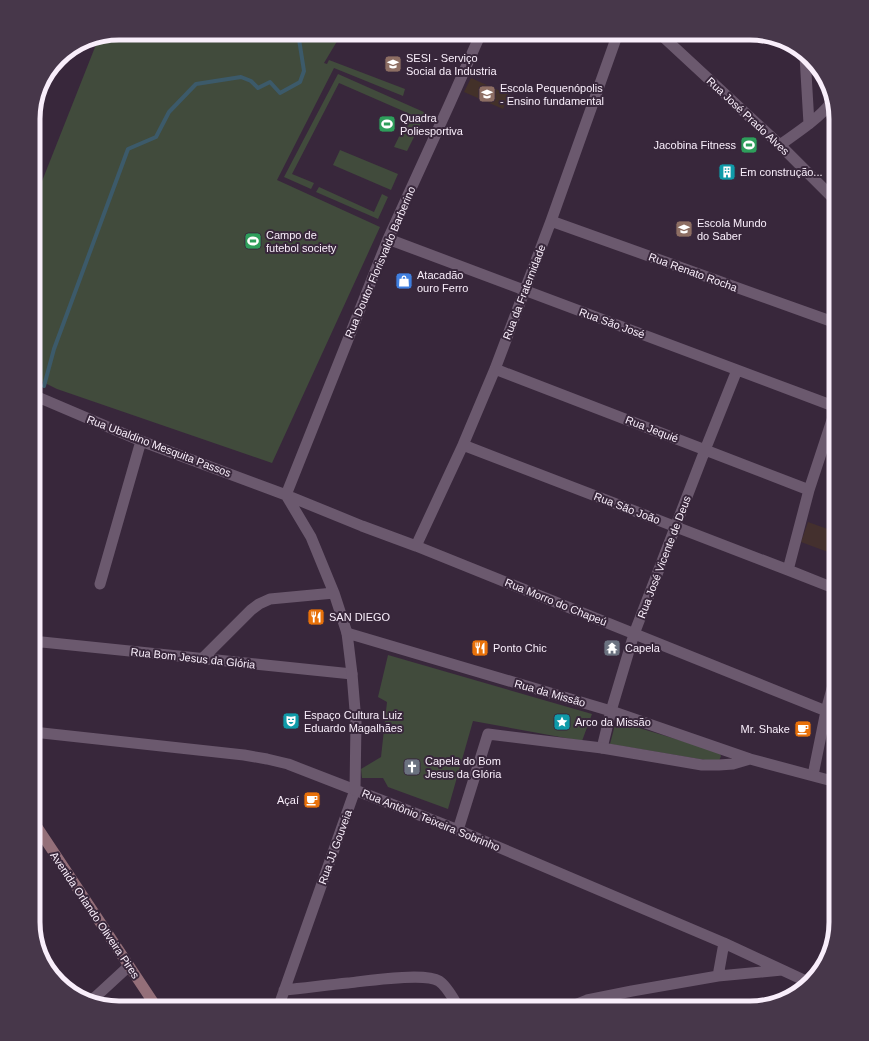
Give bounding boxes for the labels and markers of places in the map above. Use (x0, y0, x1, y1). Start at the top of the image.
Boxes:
place label: SESI - Serviço Social da Industria (406, 52, 497, 77)
school or university icon: SESI - Serviço Social da Industria (383, 54, 403, 74)
place label: Escola Pequenópolis - Ensino fundamental (500, 82, 604, 107)
school or university icon: Escola Pequenópolis - Ensino fundamental (477, 84, 497, 104)
place label: Quadra Poliesportiva (400, 112, 464, 137)
sports icon: Quadra Poliesportiva (377, 114, 397, 134)
sports icon: Jacobina Fitness (739, 135, 759, 155)
place label: Jacobina Fitness (653, 139, 736, 151)
building icon: Em construção... (717, 162, 737, 182)
place label: Em construção... (740, 166, 823, 178)
place label: Escola Mundo do Saber (697, 217, 767, 242)
school or university icon: Escola Mundo do Saber (674, 219, 694, 239)
place label: Campo de futebol society (266, 229, 337, 254)
sports icon: Campo de futebol society (243, 231, 263, 251)
place label: Atacadão ouro Ferro (417, 269, 468, 294)
shop icon: Atacadão ouro Ferro (394, 271, 414, 291)
restaurant icon: SAN DIEGO (306, 607, 326, 627)
place label: SAN DIEGO (329, 611, 391, 623)
restaurant icon: Ponto Chic (470, 638, 490, 658)
temple icon: Capela (602, 638, 622, 658)
place label: Ponto Chic (493, 642, 547, 654)
place label: Capela (625, 642, 661, 654)
place label: Espaço Cultura Luiz Eduardo Magalhães (304, 709, 403, 734)
theatre icon: Espaço Cultura Luiz Eduardo Magalhães (281, 711, 301, 731)
place icon: Arco da Missão (552, 712, 572, 732)
place label: Arco da Missão (575, 716, 651, 728)
cafe icon: Mr. Shake (793, 719, 813, 739)
place label: Mr. Shake (740, 723, 790, 735)
place label: Capela do Bom Jesus da Glória (425, 755, 502, 780)
church icon: Capela do Bom Jesus da Glória (402, 757, 422, 777)
cafe icon: Açaí (302, 790, 322, 810)
place label: Açaí (277, 794, 299, 806)

